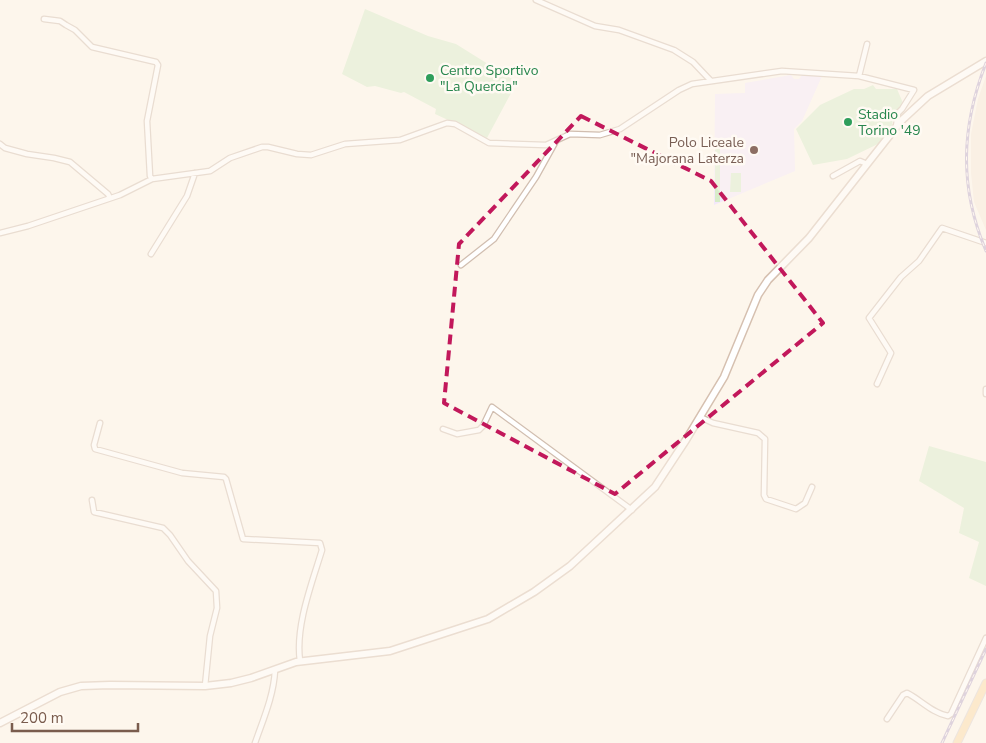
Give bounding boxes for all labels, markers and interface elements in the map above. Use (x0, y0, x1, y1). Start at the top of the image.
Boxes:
place label: Centro Sportivo "La Quercia" (440, 61, 539, 96)
marker: Centro Sportivo "La Quercia" (424, 72, 436, 84)
place label: Stadio Torino '49 (858, 105, 921, 140)
marker: Stadio Torino '49 (842, 116, 854, 128)
place label: Polo Liceale "Majorana Laterza (631, 133, 744, 168)
marker: Polo Liceale "Majorana Laterza (748, 144, 760, 156)
scale bar (12, 700, 139, 732)
text: 200 m (20, 708, 64, 728)

